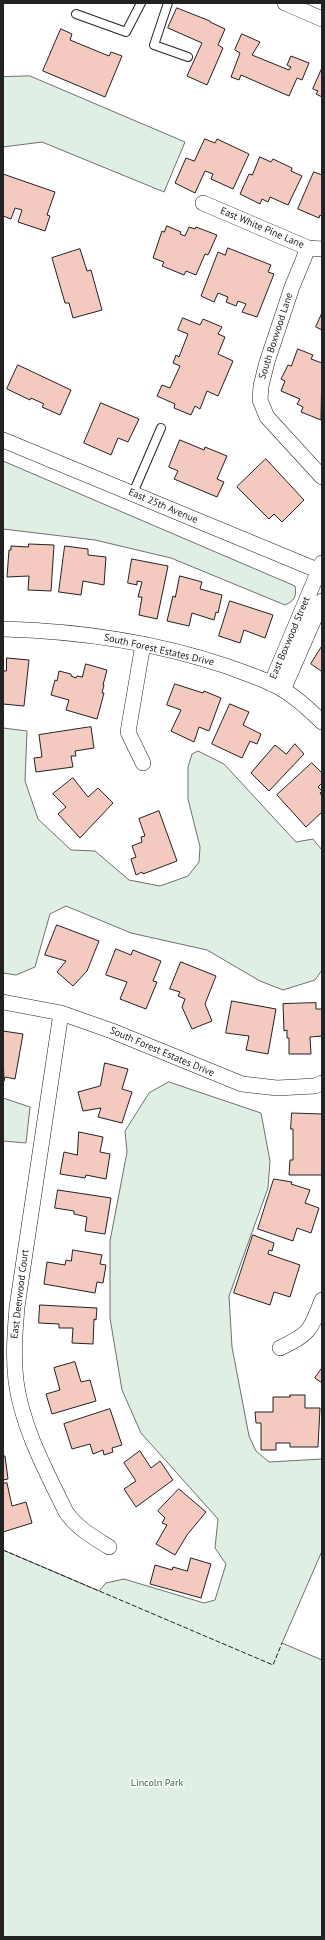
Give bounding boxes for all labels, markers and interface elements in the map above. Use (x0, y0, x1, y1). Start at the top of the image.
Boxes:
street label: East White Pine Lane (218, 205, 306, 251)
street label: South Boxwood Lane (256, 291, 296, 381)
street label: East 25th Avenue (126, 486, 200, 526)
street label: East Boxwood Street (267, 595, 313, 681)
street label: South Forest Estates Drive (103, 632, 215, 668)
street label: South Forest Estates Drive (108, 1025, 216, 1079)
street label: East Deerwood Court (9, 1249, 31, 1339)
park label: Lincoln Park (131, 1777, 183, 1789)

